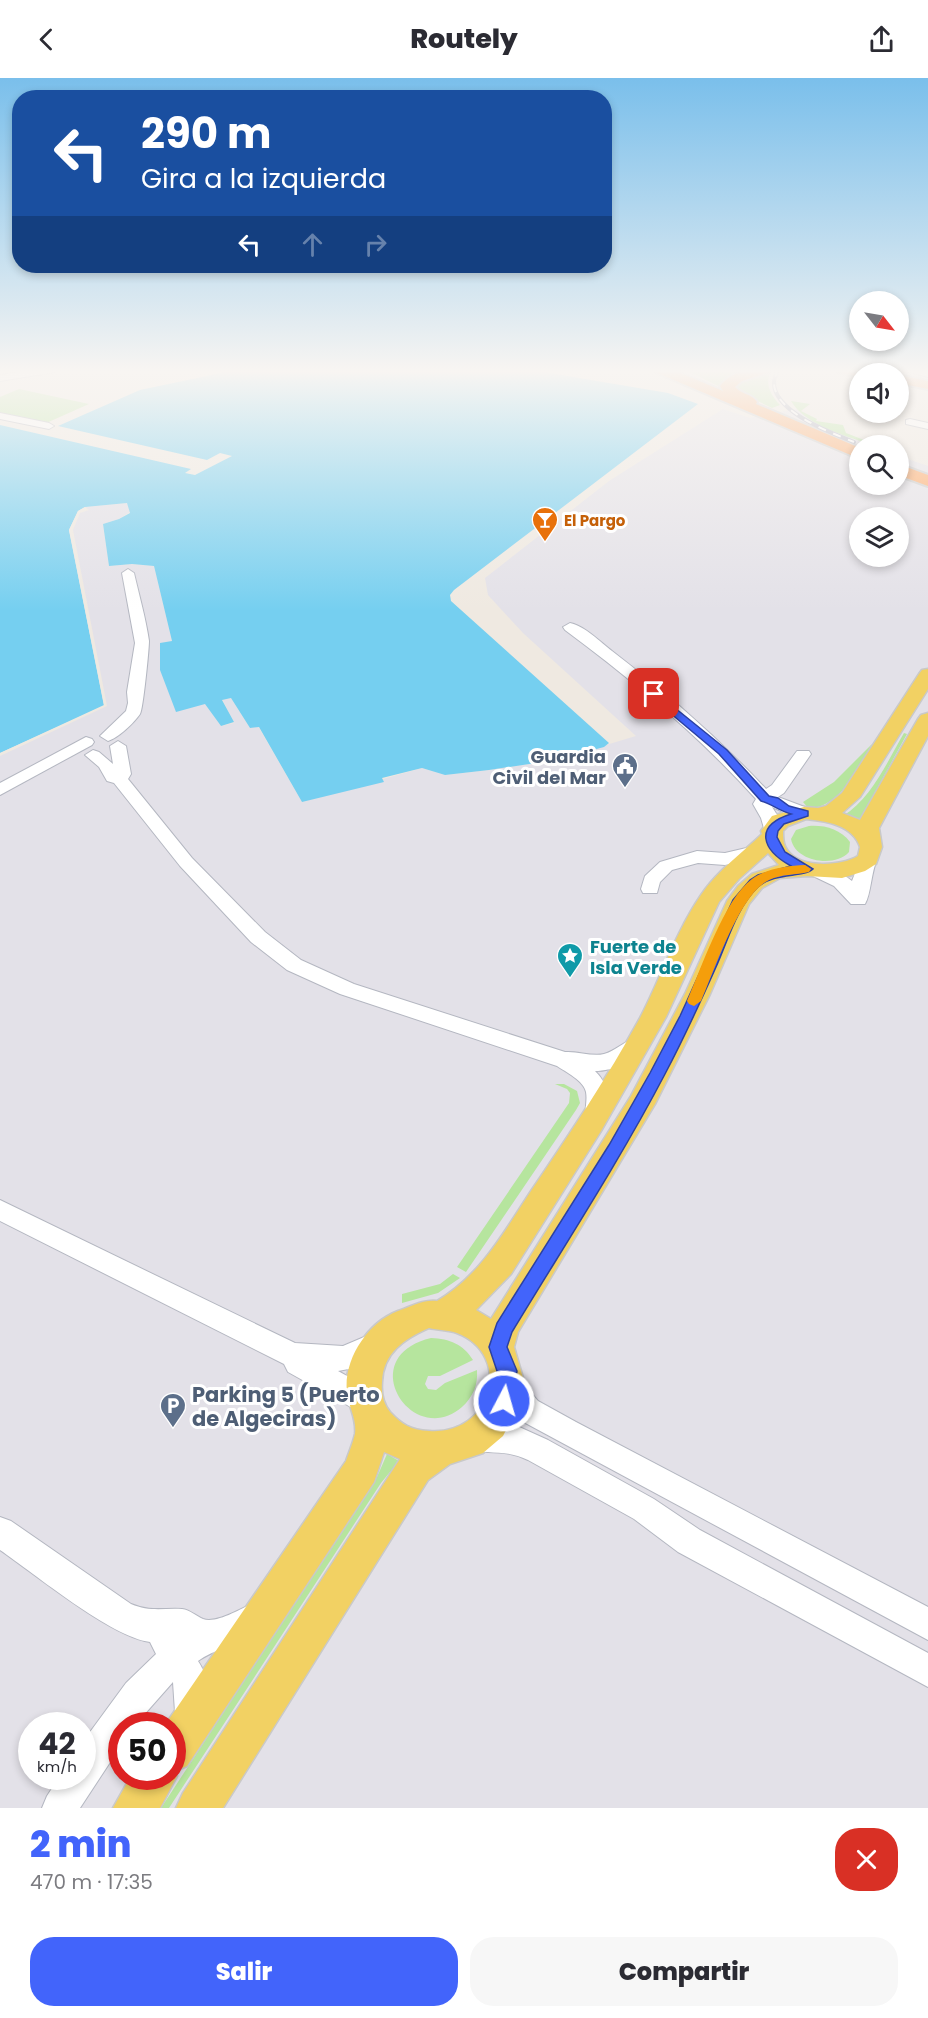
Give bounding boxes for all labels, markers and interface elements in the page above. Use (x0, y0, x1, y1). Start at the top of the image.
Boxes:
text: Routely (410, 20, 518, 57)
icon: back (30, 23, 63, 56)
icon: share (865, 23, 898, 56)
text: 290 m (141, 104, 272, 163)
icon: left (42, 114, 120, 192)
text: Gira a la izquierda (141, 160, 386, 197)
icon: left (233, 228, 266, 261)
icon: ahead (296, 228, 329, 261)
icon: right (359, 228, 392, 261)
north arrow (849, 291, 909, 351)
map controls (849, 291, 909, 567)
button: sound (849, 363, 909, 423)
button: search (849, 435, 909, 495)
bar icon: El Pargo (530, 505, 560, 543)
button: layers (849, 507, 909, 567)
place label: El Pargo (564, 510, 626, 531)
pin (628, 668, 679, 719)
icon: arrive (637, 677, 670, 710)
place label: Guardia Civil del Mar (492, 744, 606, 790)
public building icon: Guardia Civil del Mar (610, 751, 640, 789)
place label: Fuerte de Isla Verde (590, 934, 682, 980)
place icon: Fuerte de Isla Verde (555, 941, 585, 979)
position arrow (472, 1369, 536, 1433)
place label: Parking 5 (Puerto de Algeciras) (192, 1380, 380, 1433)
parking icon: Parking 5 (Puerto de Algeciras) (158, 1391, 188, 1429)
speed limit sign: 50 (108, 1712, 186, 1790)
text: 42 (38, 1722, 76, 1765)
text: km/h (37, 1756, 77, 1777)
text: 2 min (30, 1819, 132, 1870)
button: close (835, 1828, 898, 1891)
text: 470 m · 17:35 (30, 1868, 153, 1896)
button: Salir (30, 1937, 458, 2006)
button: Compartir (470, 1937, 898, 2006)

